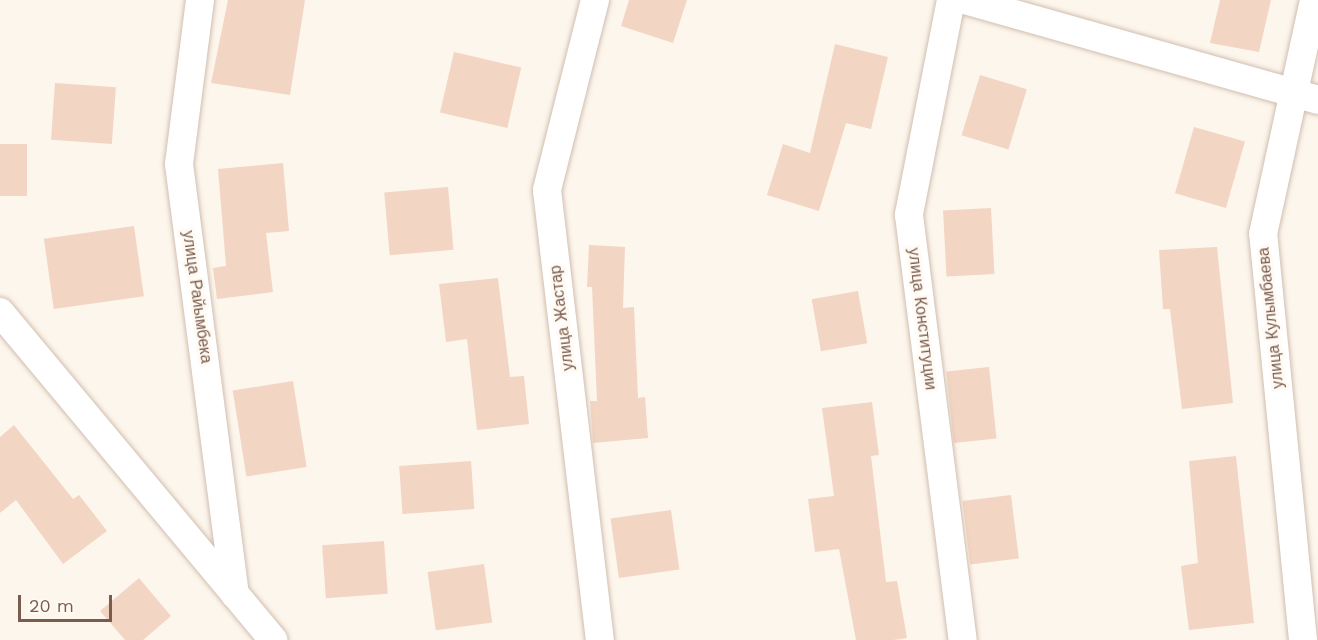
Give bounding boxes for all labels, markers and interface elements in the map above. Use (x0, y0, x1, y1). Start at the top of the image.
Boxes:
street label: улица Райымбека (178, 229, 216, 365)
street label: улица Кулымбаева (1254, 246, 1288, 390)
street label: улица Конституции (904, 247, 940, 391)
street label: улица Жастар (546, 264, 578, 372)
scale bar (21, 583, 116, 621)
text: 20 m (29, 595, 74, 616)

